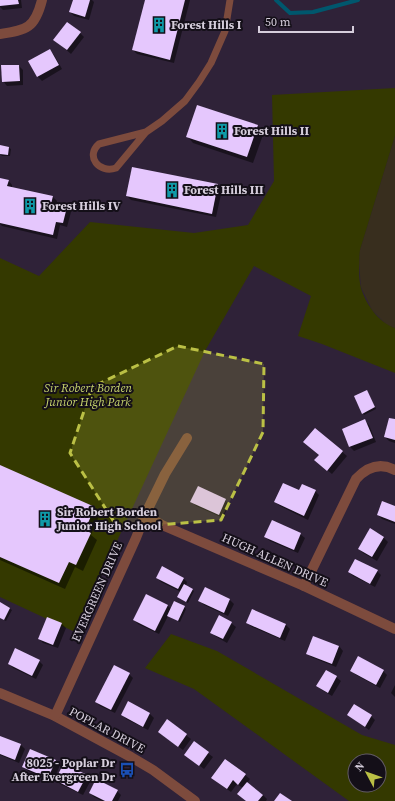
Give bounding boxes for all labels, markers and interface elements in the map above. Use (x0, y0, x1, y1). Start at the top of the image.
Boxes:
scale bar (259, 8, 353, 34)
text: 50 m (265, 14, 291, 30)
building icon: Forest Hills I (150, 16, 168, 34)
place label: Forest Hills I (171, 17, 242, 33)
building icon: Forest Hills II (213, 122, 231, 140)
place label: Forest Hills II (234, 123, 309, 139)
building icon: Forest Hills III (163, 181, 181, 199)
place label: Forest Hills III (184, 182, 264, 198)
building icon: Forest Hills IV (21, 197, 39, 215)
place label: Forest Hills IV (42, 198, 120, 214)
park label: Sir Robert Borden Junior High Park (43, 380, 132, 410)
place label: Sir Robert Borden Junior High School (56, 504, 161, 534)
building icon: Sir Robert Borden Junior High School (36, 510, 54, 528)
street label: HUGH ALLEN DRIVE (219, 529, 331, 591)
street label: EVERGREEN DRIVE (68, 540, 126, 644)
street label: POPLAR DRIVE (66, 703, 148, 757)
north arrow (347, 753, 387, 793)
place label: 8025 - Poplar Dr After Evergreen Dr (12, 755, 115, 785)
text: N (352, 759, 368, 775)
bus stop icon: 8025 - Poplar Dr After Evergreen Dr (118, 761, 136, 779)

